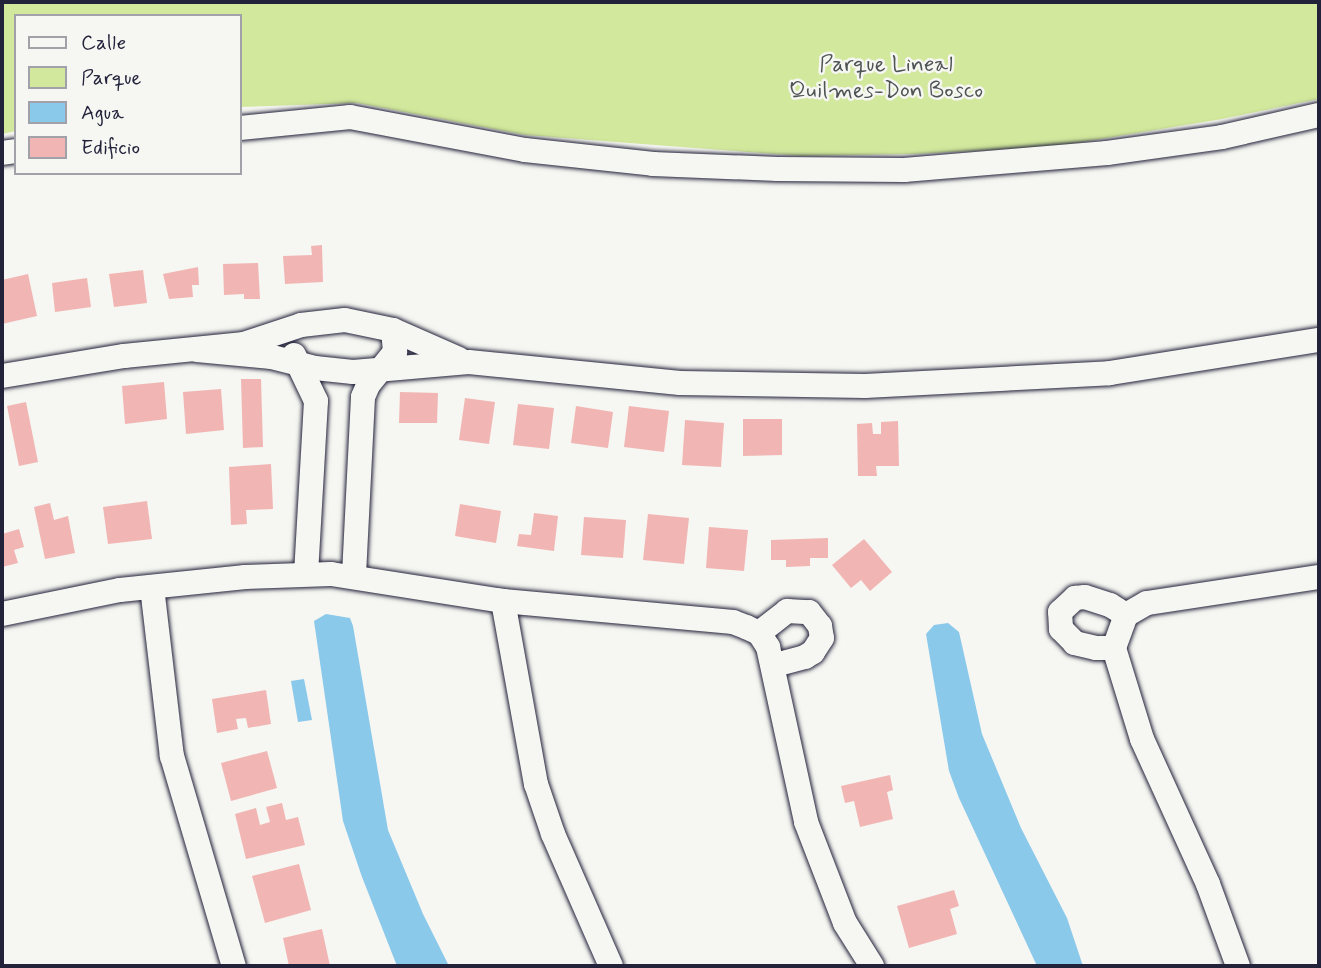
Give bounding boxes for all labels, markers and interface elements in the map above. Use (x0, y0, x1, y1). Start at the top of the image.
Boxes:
legend (14, 14, 242, 175)
text: Calle (81, 29, 126, 57)
park label: Parque Lineal Quilmes-Don Bosco (789, 51, 983, 105)
text: Parque (81, 64, 141, 92)
text: Agua (81, 99, 124, 127)
text: Edificio (81, 134, 140, 162)

